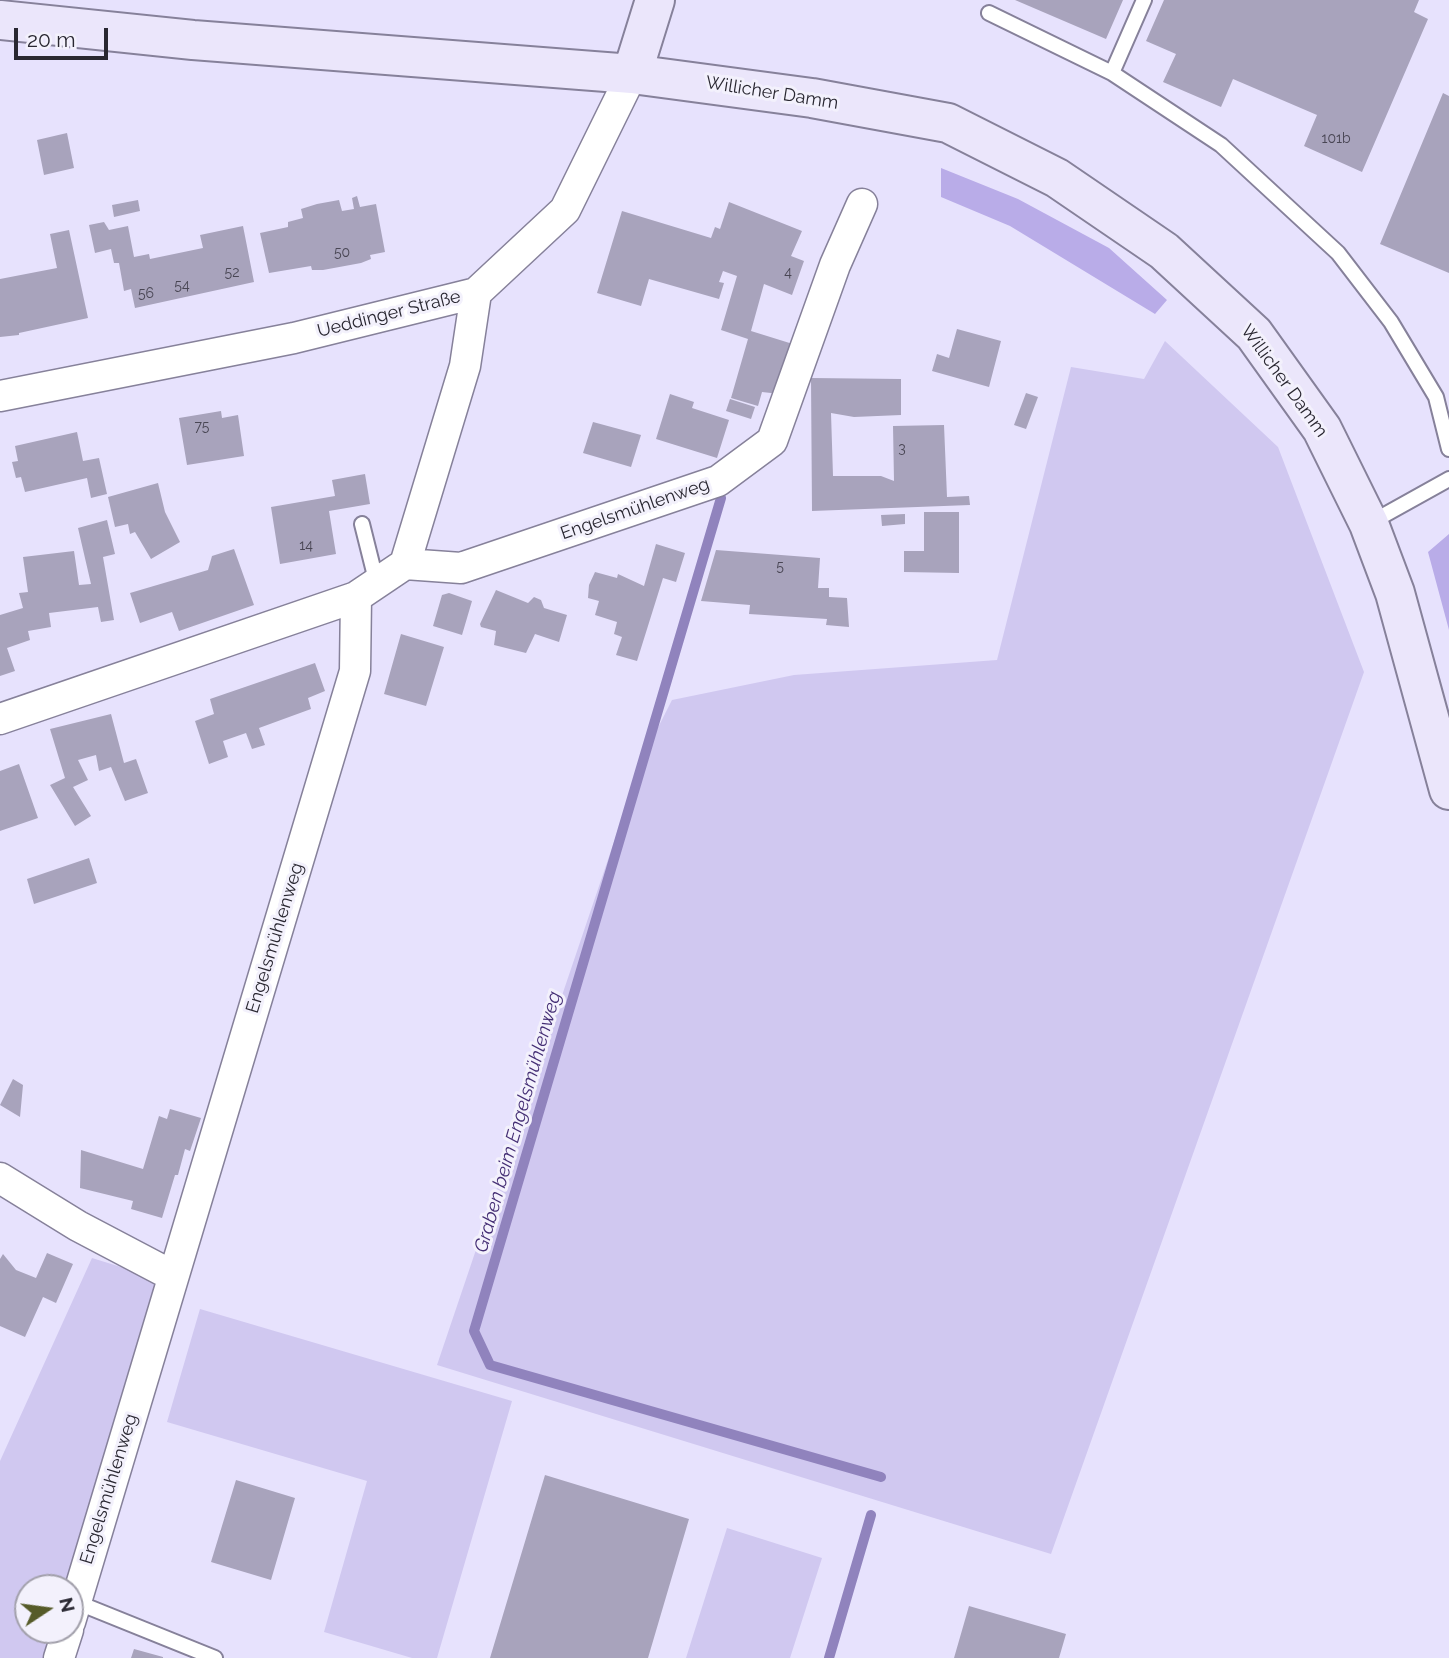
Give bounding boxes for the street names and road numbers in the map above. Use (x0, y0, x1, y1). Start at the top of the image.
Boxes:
street label: Willicher Damm (704, 72, 840, 114)
street label: Ueddinger Straße (315, 286, 463, 342)
street label: Willicher Damm (1236, 320, 1332, 442)
street label: Engelsmühlenweg (558, 473, 712, 545)
street label: Engelsmühlenweg (242, 860, 308, 1016)
street label: Engelsmühlenweg (76, 1411, 142, 1567)

